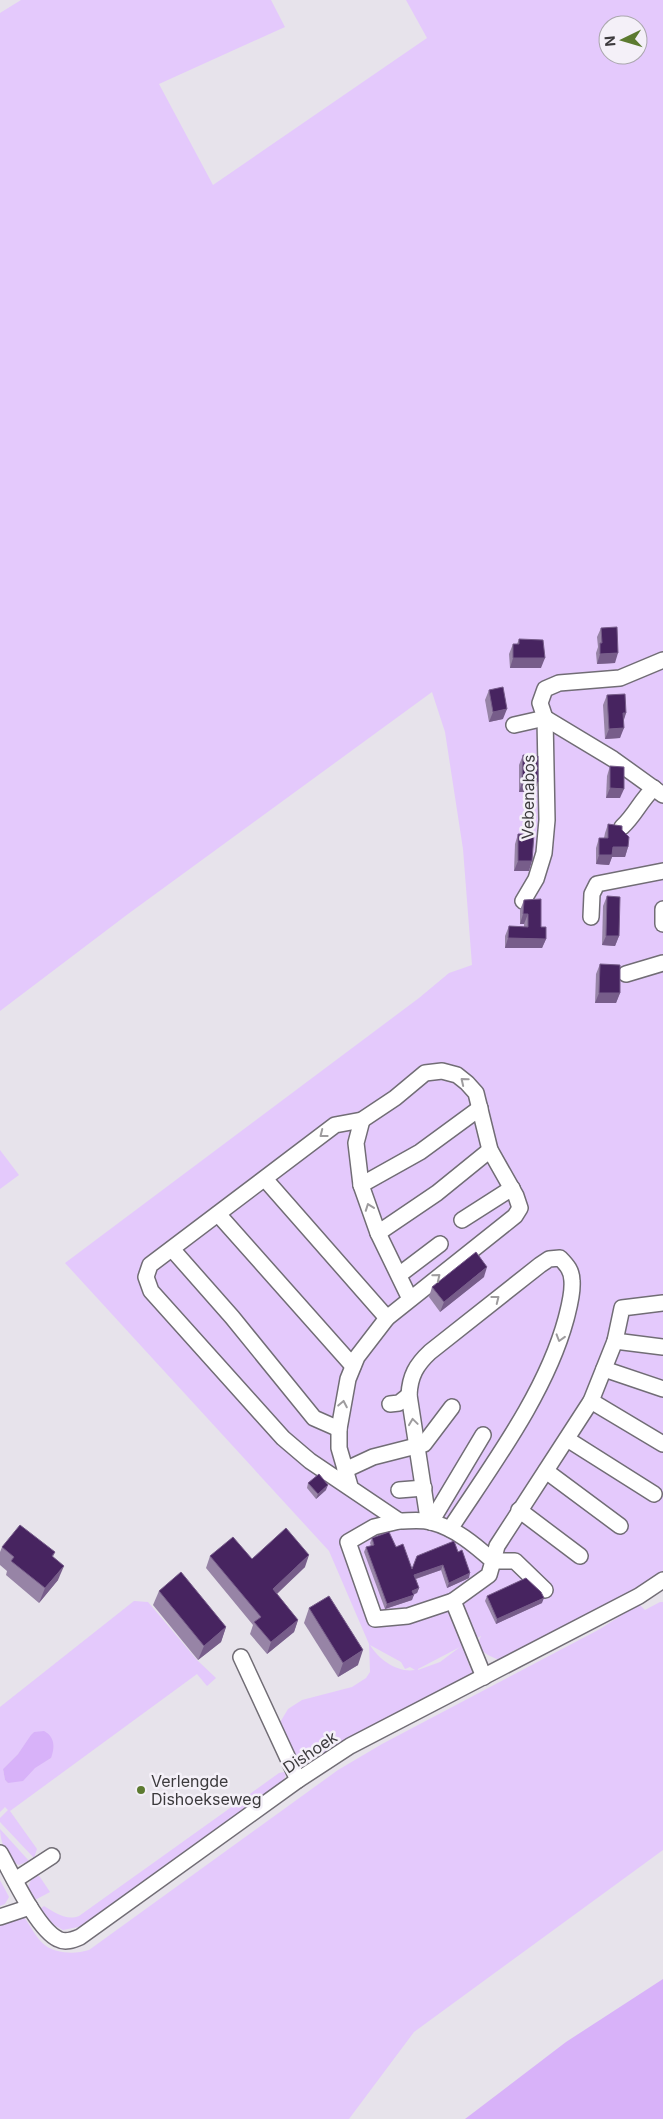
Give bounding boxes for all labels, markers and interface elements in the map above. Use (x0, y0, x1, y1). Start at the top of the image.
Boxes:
north arrow (598, 15, 648, 65)
text: N (601, 35, 618, 47)
street label: Vebenabos (517, 754, 539, 840)
one-way arrow (461, 1079, 470, 1087)
one-way arrow (320, 1129, 329, 1138)
one-way arrow (365, 1203, 375, 1211)
one-way arrow (431, 1274, 440, 1283)
one-way arrow (490, 1296, 499, 1304)
one-way arrow (556, 1333, 566, 1342)
one-way arrow (337, 1399, 348, 1408)
one-way arrow (409, 1418, 419, 1427)
street label: Dishoek (279, 1727, 341, 1777)
place label: Verlengde Dishoekseweg (151, 1771, 261, 1809)
marker: Verlengde Dishoekseweg (135, 1784, 147, 1796)

